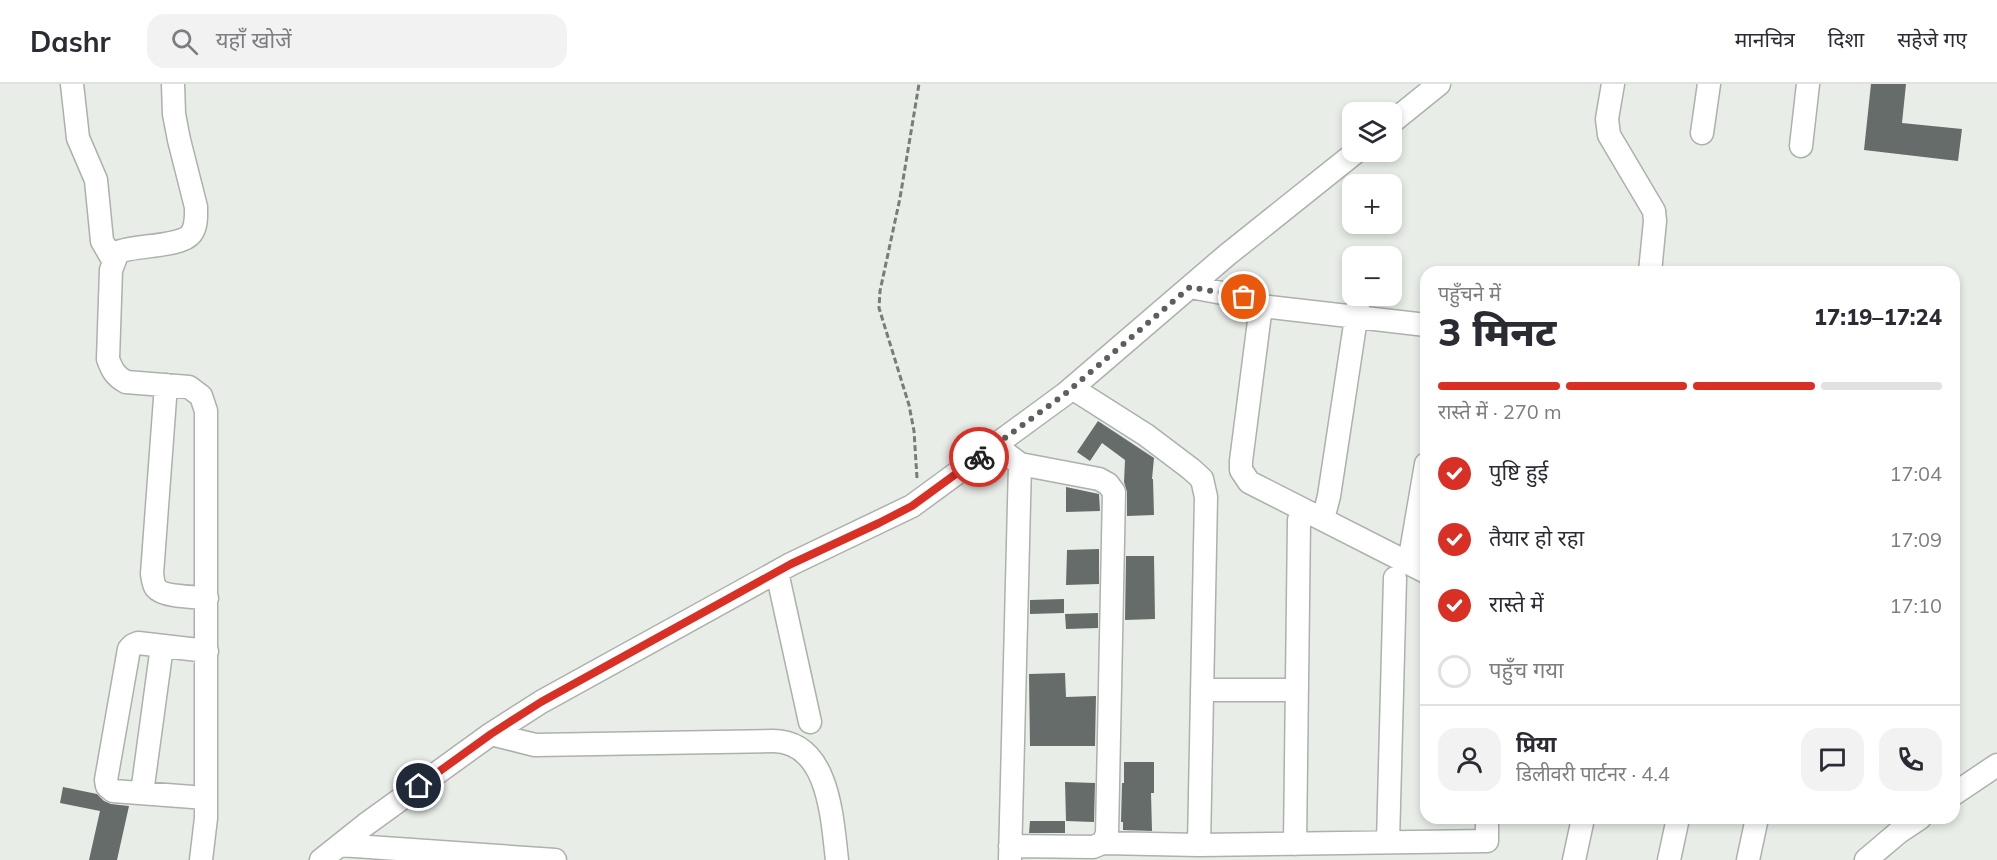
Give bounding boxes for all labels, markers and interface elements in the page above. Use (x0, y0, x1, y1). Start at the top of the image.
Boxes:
search box (147, 14, 567, 68)
text: Dashr (30, 24, 111, 59)
icon: search (168, 25, 201, 58)
text: यहाँ खोजें (216, 26, 292, 54)
text: मानचित्र (1735, 26, 1795, 52)
text: दिशा (1828, 26, 1864, 52)
text: सहेजे गए (1897, 26, 1967, 52)
map controls (1342, 102, 1402, 306)
button: layers (1342, 102, 1402, 162)
button: + (1342, 174, 1402, 234)
button: − (1342, 246, 1402, 306)
pin (1218, 271, 1269, 322)
icon: bag (1227, 280, 1260, 313)
text: पहुँचने में (1438, 281, 1501, 306)
text: 17:19–17:24 (1814, 303, 1942, 331)
text: 3 मिनट (1438, 307, 1556, 356)
text: रास्ते में · 270 m (1438, 399, 1562, 424)
courier (949, 427, 1009, 487)
icon: bike (963, 441, 996, 474)
icon: check (1438, 457, 1471, 490)
text: पुष्टि हुई (1489, 458, 1548, 486)
text: 17:04 (1889, 461, 1942, 486)
icon: check (1438, 523, 1471, 556)
text: तैयार हो रहा (1489, 524, 1584, 552)
text: 17:09 (1889, 527, 1942, 552)
icon: check (1438, 589, 1471, 622)
text: रास्ते में (1489, 590, 1544, 618)
text: 17:10 (1889, 593, 1942, 618)
text: पहुँच गया (1489, 656, 1564, 684)
button: person (1438, 728, 1501, 791)
button: chat (1801, 728, 1864, 791)
button: phone (1879, 728, 1942, 791)
text: प्रिया (1516, 730, 1556, 758)
pin (393, 760, 444, 811)
text: डिलीवरी पार्टनर · 4.4 (1516, 761, 1670, 786)
icon: home (402, 769, 435, 802)

